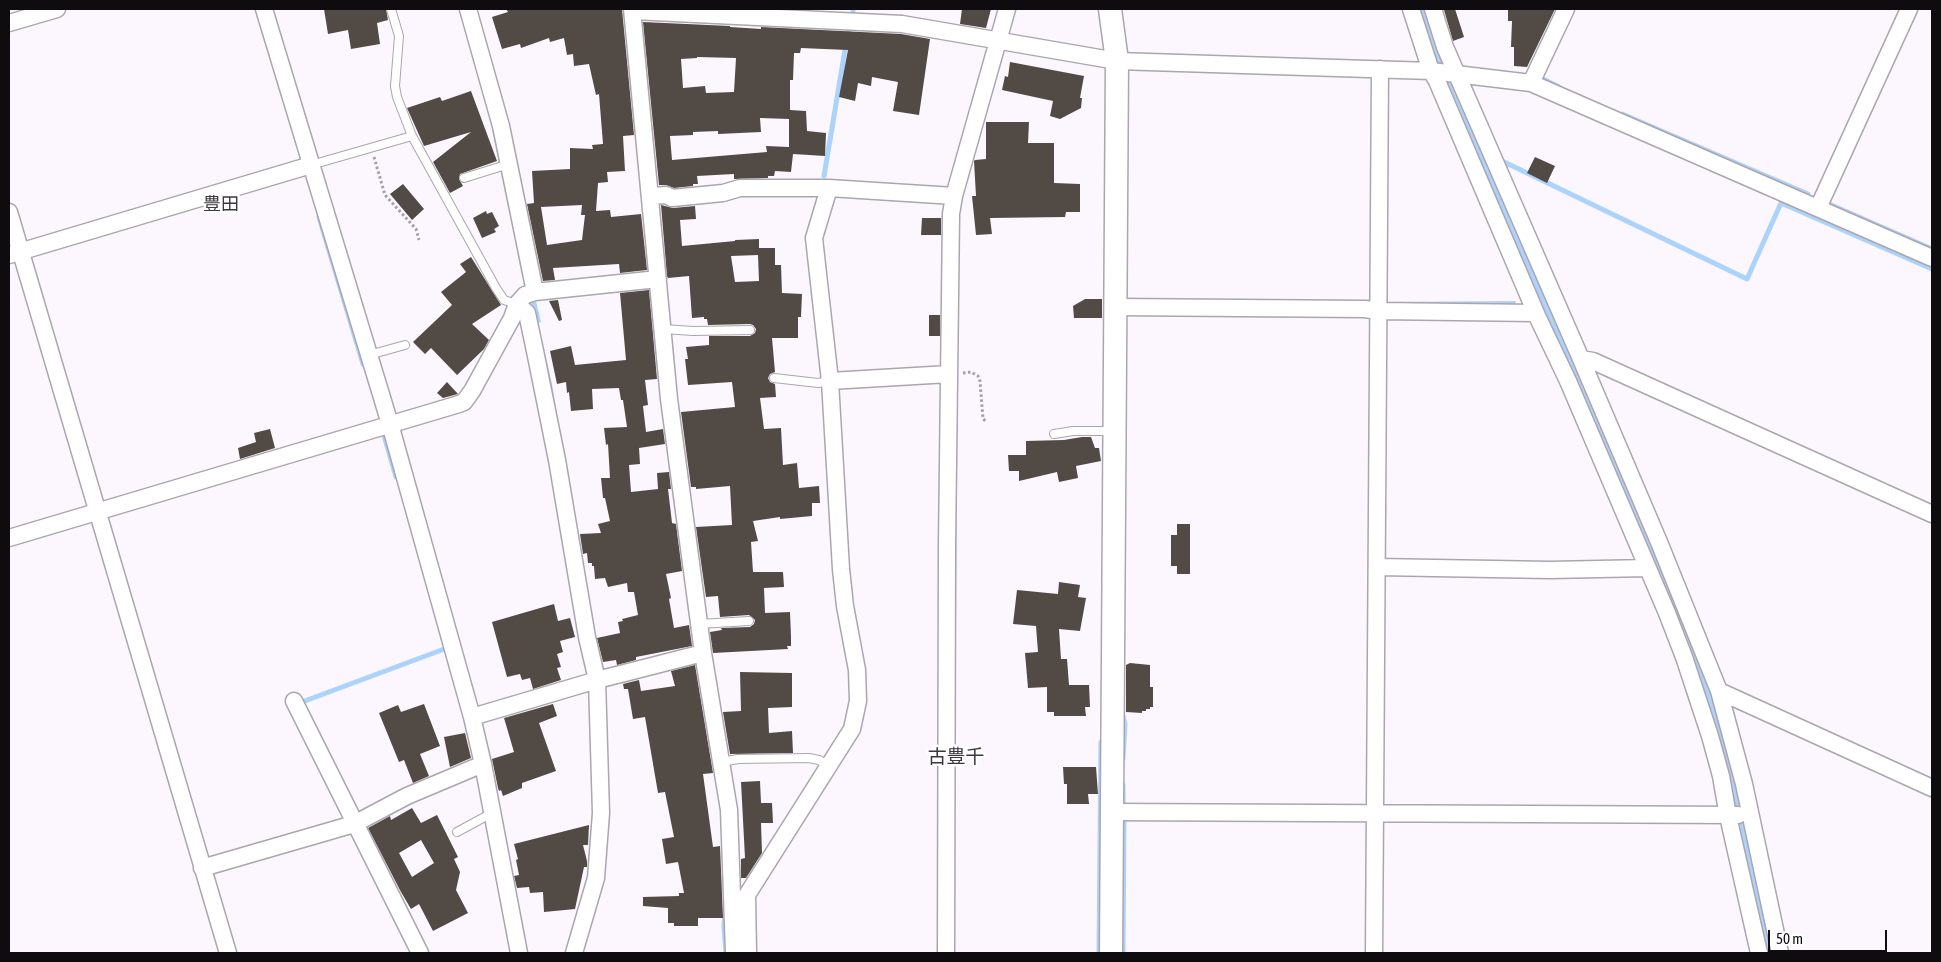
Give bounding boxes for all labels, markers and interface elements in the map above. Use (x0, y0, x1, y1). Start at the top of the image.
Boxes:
district label: 豊田 (203, 193, 239, 215)
district label: 古豊千 (928, 746, 984, 768)
scale bar (1771, 920, 1890, 952)
text: 50 m (1776, 930, 1803, 947)

